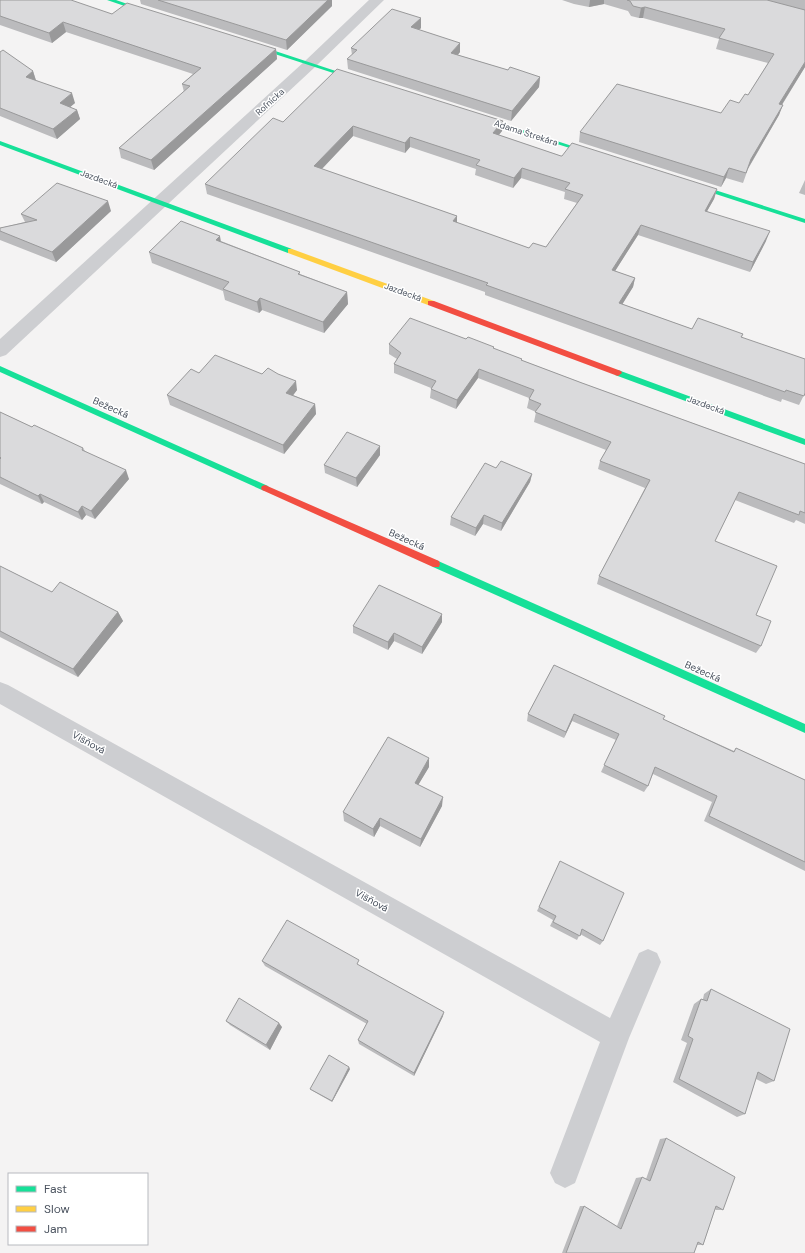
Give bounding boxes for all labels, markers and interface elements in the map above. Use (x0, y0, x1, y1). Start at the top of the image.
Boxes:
street label: Roľnícka (253, 86, 287, 118)
street label: Adama Štrekára (493, 117, 559, 149)
street label: Jazdecká (79, 167, 119, 191)
street label: Jazdecká (383, 280, 423, 304)
street label: Jazdecká (686, 393, 726, 417)
street label: Bežecká (91, 394, 131, 421)
street label: Bežecká (387, 526, 427, 553)
street label: Bežecká (683, 658, 723, 685)
street label: Višňová (70, 728, 108, 757)
street label: Višňová (353, 886, 391, 915)
legend (8, 1173, 148, 1245)
text: Fast (44, 1181, 67, 1197)
text: Slow (44, 1201, 70, 1217)
text: Jam (44, 1221, 67, 1237)

